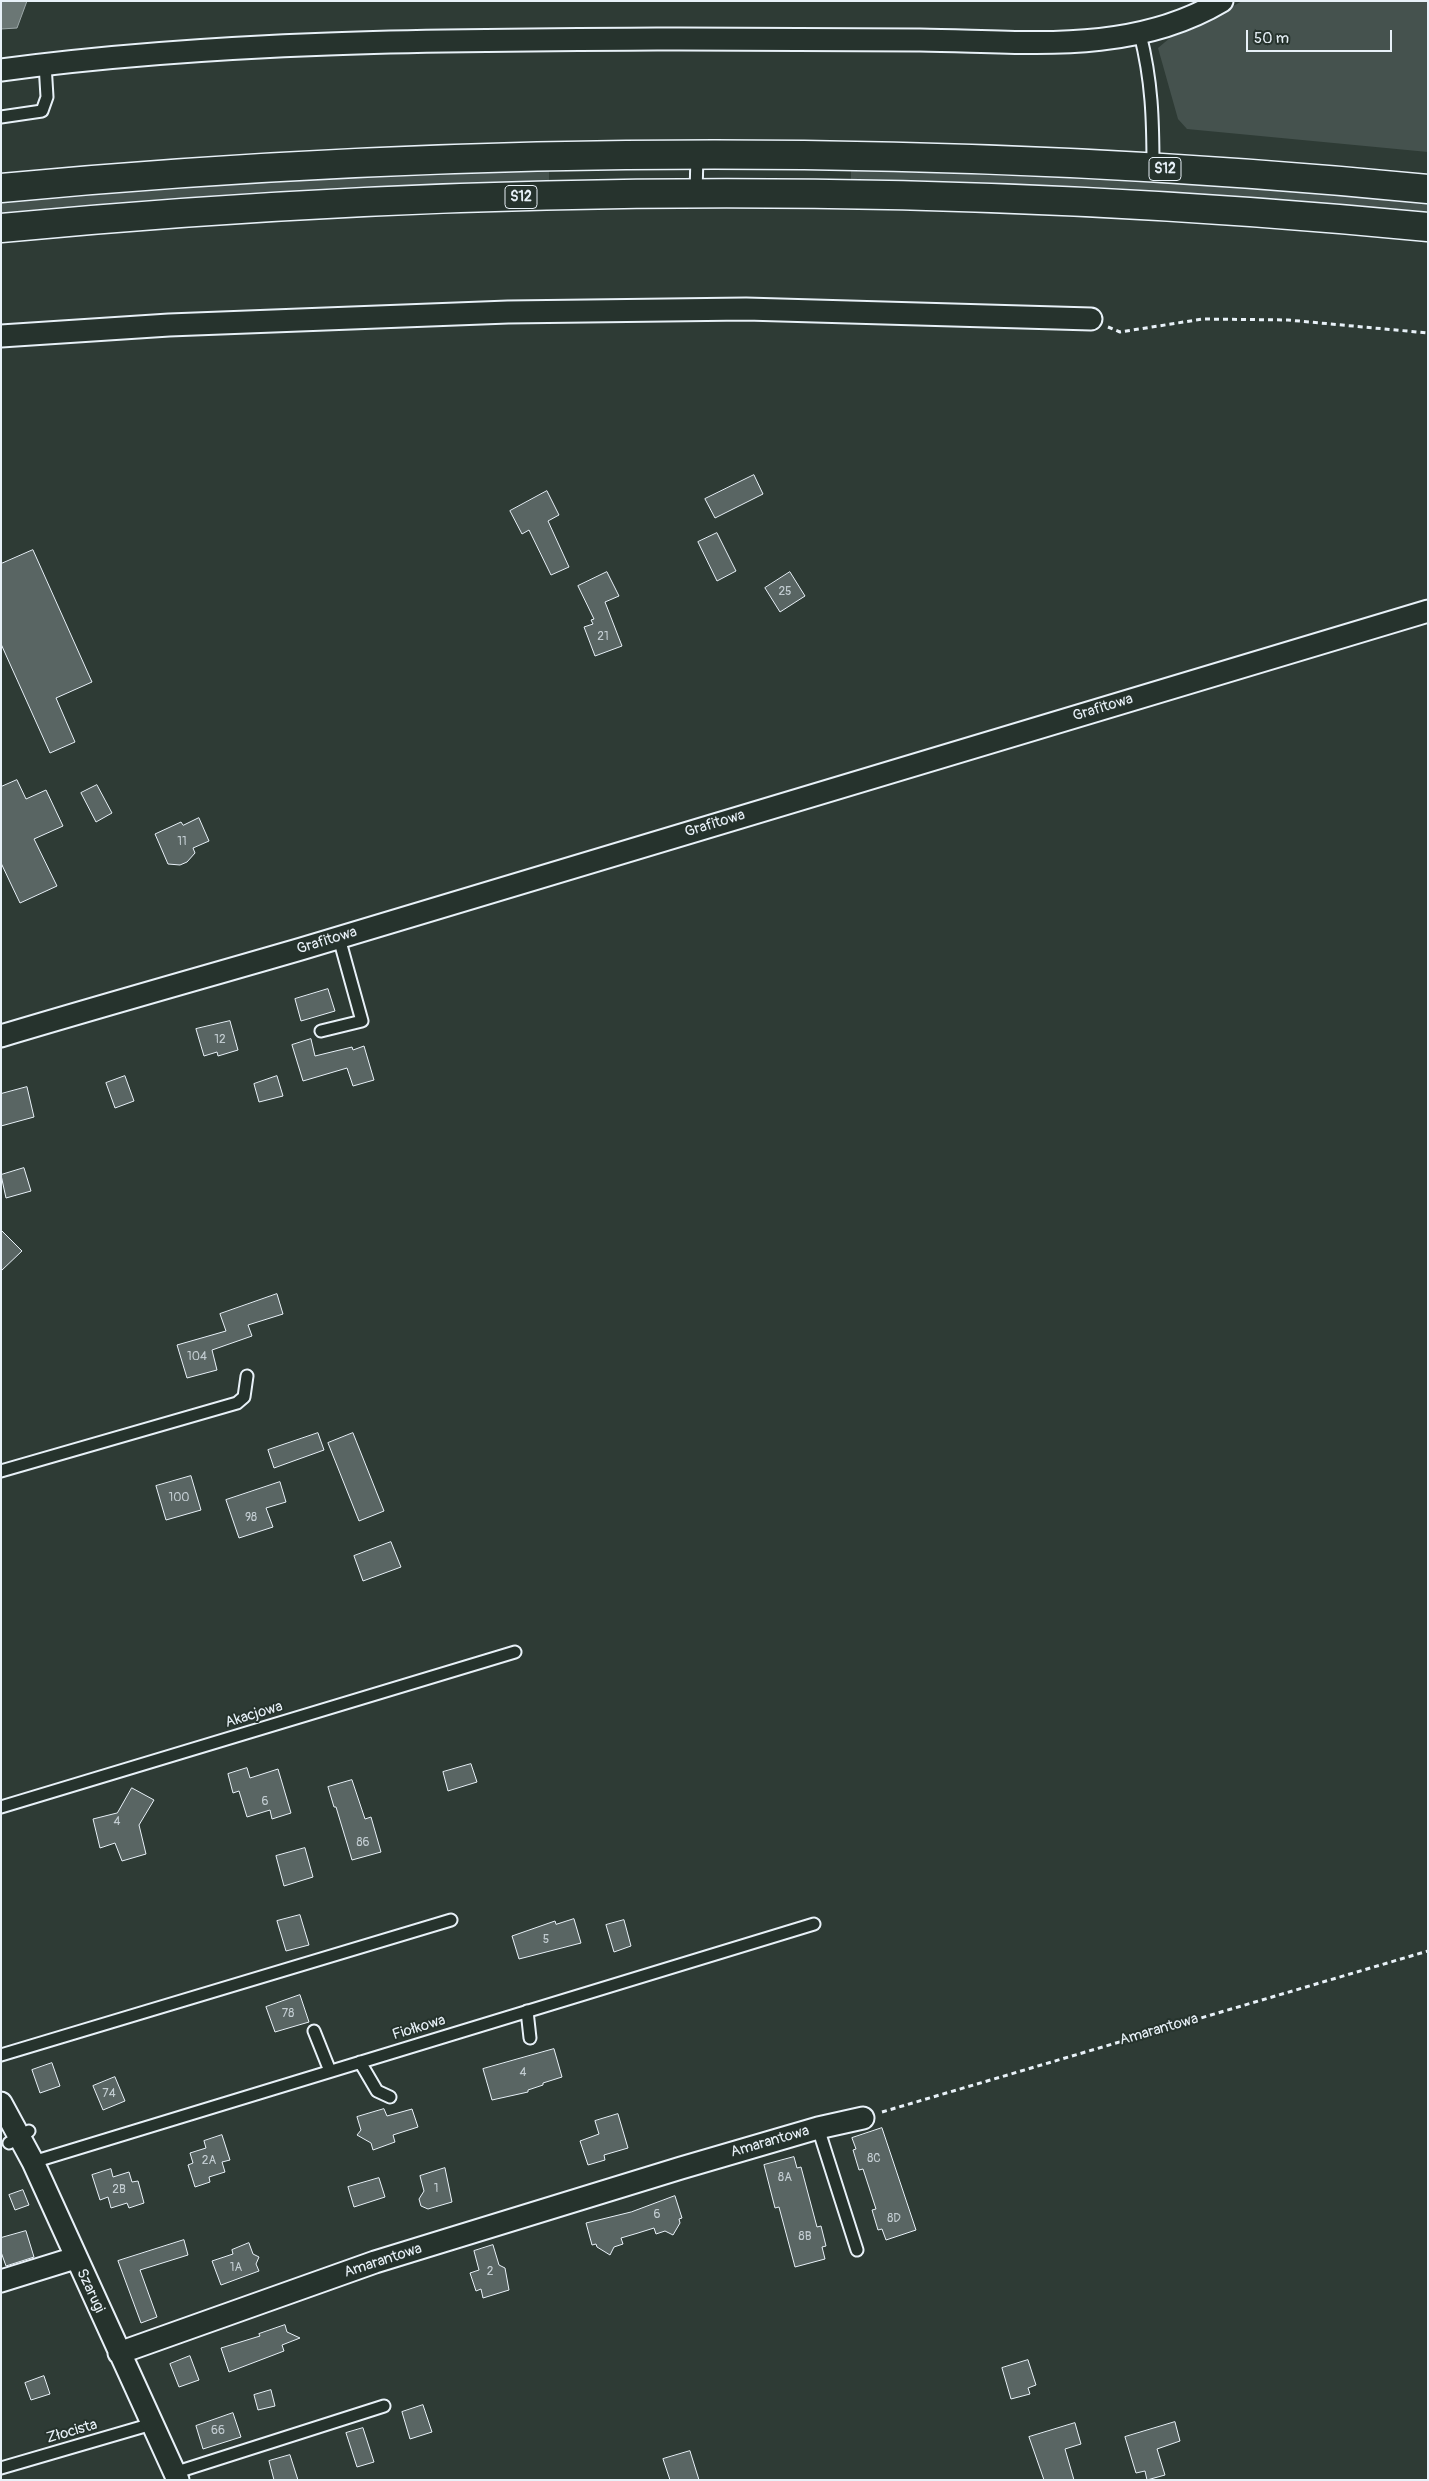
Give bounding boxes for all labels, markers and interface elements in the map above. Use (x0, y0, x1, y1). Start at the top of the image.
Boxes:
scale bar (1249, 20, 1395, 52)
text: 50 m (1254, 29, 1289, 48)
road number: S12 (1149, 157, 1181, 180)
road number: S12 (505, 186, 537, 208)
house number: 25 (778, 585, 792, 599)
house number: 21 (597, 630, 609, 644)
street label: Grafitowa (1071, 690, 1135, 726)
street label: Grafitowa (683, 806, 747, 842)
house number: 11 (177, 835, 187, 849)
street label: Grafitowa (295, 923, 359, 959)
house number: 12 (214, 1033, 226, 1047)
house number: 104 (187, 1350, 207, 1364)
house number: 100 (168, 1491, 190, 1505)
house number: 98 (245, 1511, 257, 1525)
street label: Akacjowa (223, 1698, 285, 1732)
house number: 6 (262, 1795, 268, 1809)
house number: 4 (114, 1815, 120, 1829)
house number: 86 (356, 1836, 370, 1850)
house number: 5 (543, 1933, 549, 1947)
house number: 78 (282, 2007, 294, 2021)
street label: Amarantowa (1118, 2010, 1200, 2050)
street label: Fiołkowa (390, 2011, 448, 2045)
house number: 4 (520, 2066, 526, 2080)
house number: 74 (102, 2087, 116, 2101)
street label: Amarantowa (729, 2122, 811, 2162)
house number: 8C (867, 2152, 881, 2166)
house number: 2A (202, 2154, 216, 2168)
house number: 8A (778, 2171, 792, 2185)
house number: 1 (434, 2182, 438, 2196)
house number: 2B (112, 2183, 126, 2197)
house number: 6 (654, 2208, 660, 2222)
house number: 8D (887, 2212, 901, 2226)
house number: 8B (799, 2230, 811, 2244)
street label: Amarantowa (342, 2240, 424, 2282)
house number: 1A (230, 2261, 242, 2275)
house number: 2 (487, 2265, 493, 2279)
street label: Szarugi (72, 2266, 108, 2316)
street label: Złocista (45, 2416, 99, 2448)
house number: 66 (211, 2424, 225, 2438)

